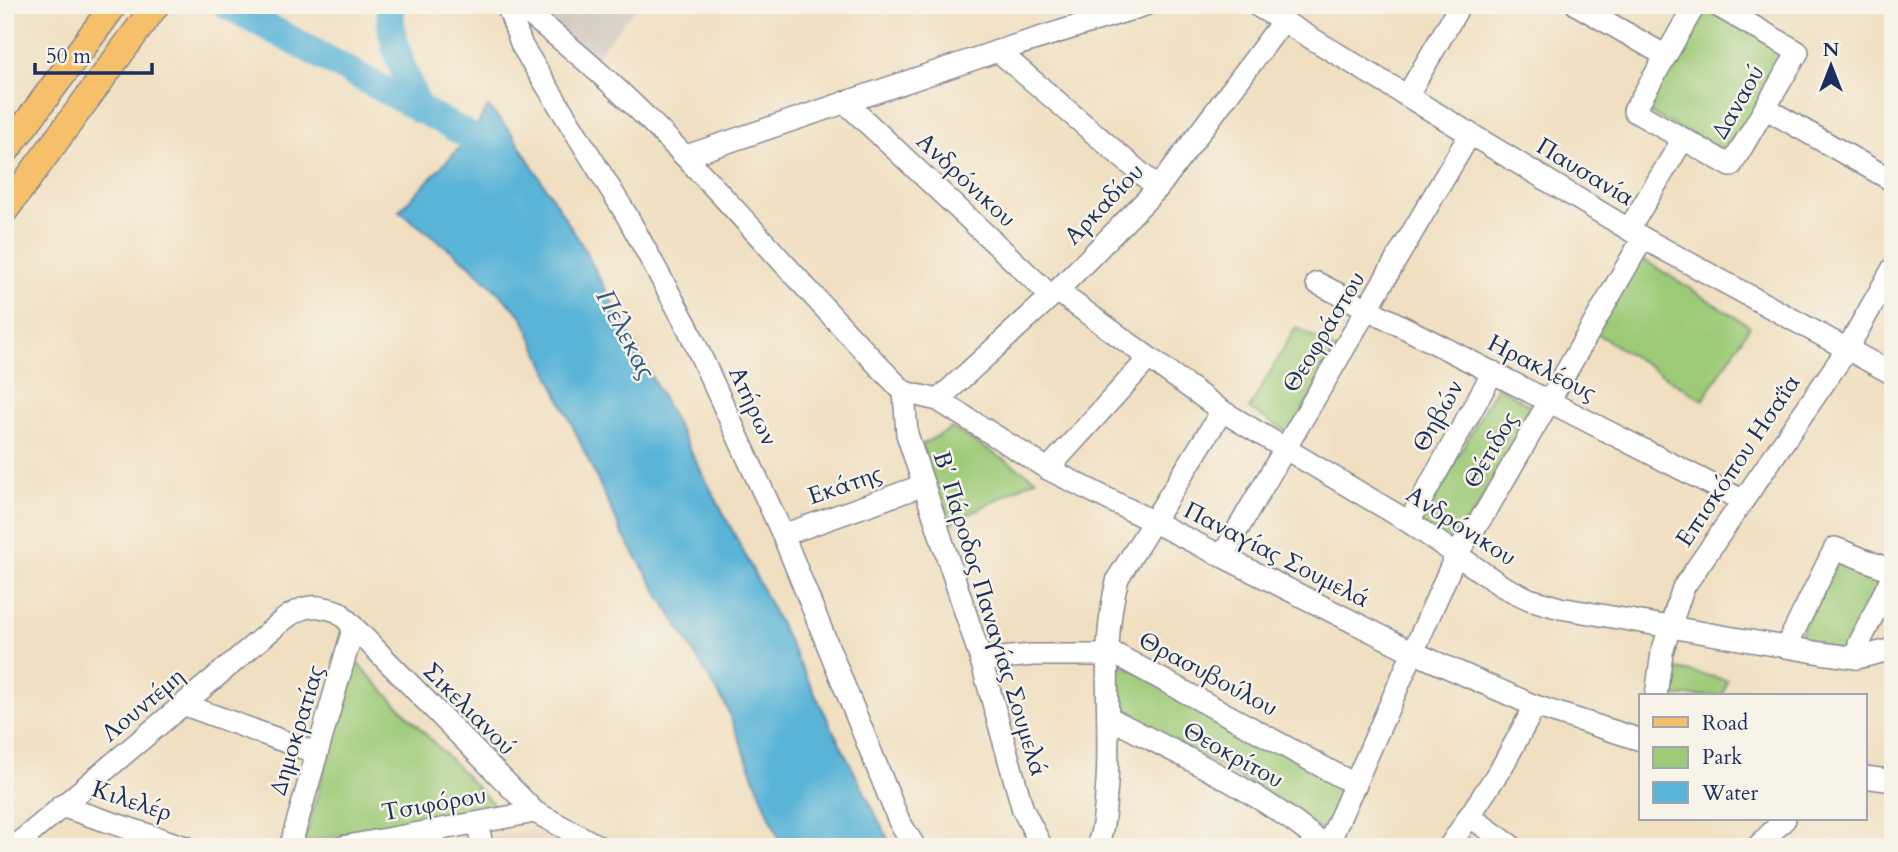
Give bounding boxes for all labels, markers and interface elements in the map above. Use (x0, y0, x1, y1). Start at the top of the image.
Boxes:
scale bar (35, 32, 152, 76)
north arrow (1797, 32, 1867, 102)
text: N (1823, 37, 1840, 63)
text: 50 m (46, 42, 91, 71)
street label: Δαναού (1704, 59, 1772, 145)
street label: Ανδρόνικου (909, 125, 1023, 235)
street label: Παυσανία (1530, 130, 1640, 214)
street label: Αρκαδίου (1057, 156, 1151, 252)
street label: Θεοφράστου (1275, 265, 1373, 399)
water label: Πέλεκας (588, 283, 664, 385)
street label: Ηρακλέους (1482, 326, 1602, 410)
street label: Ατήρων (720, 361, 786, 451)
street label: Επισκόπου Ησαΐα (1668, 368, 1808, 554)
street label: Θηβών (1405, 374, 1471, 458)
street label: Θέτιδος (1456, 405, 1526, 495)
street label: Β΄ Πάροδος Παναγίας Σουμελά (925, 447, 1055, 781)
street label: Εκάτης (804, 457, 886, 513)
street label: Ανδρόνικου (1399, 478, 1523, 574)
street label: Παναγίας Σουμελά (1178, 494, 1376, 616)
street label: Θρασυβούλου (1133, 623, 1283, 725)
street label: Σικελιανού (415, 655, 523, 763)
street label: Λουντέμη (94, 660, 192, 750)
street label: Δημοκρατίας (262, 661, 332, 799)
legend (1639, 694, 1867, 820)
text: Road (1702, 709, 1748, 738)
street label: Θεοκρίτου (1177, 714, 1289, 796)
text: Park (1702, 743, 1743, 772)
street label: Κιλελέρ (88, 773, 176, 829)
street label: Τσιφόρου (379, 779, 489, 829)
text: Water (1701, 779, 1758, 808)

